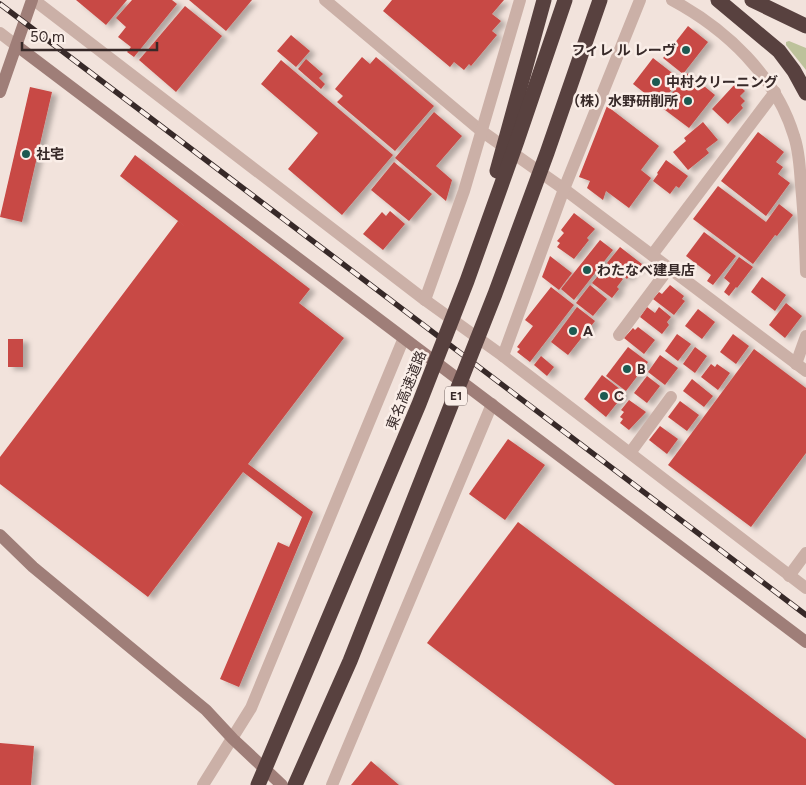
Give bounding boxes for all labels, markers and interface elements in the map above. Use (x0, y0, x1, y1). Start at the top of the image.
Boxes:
scale bar (22, 20, 158, 52)
text: 50 m (30, 28, 65, 46)
place label: フィレ ル レーヴ (572, 42, 676, 59)
marker: フィレ ル レーヴ (680, 44, 692, 56)
place label: 中村クリーニング (666, 74, 778, 91)
marker: 中村クリーニング (650, 76, 662, 88)
place label: （株）水野研削所 (566, 93, 678, 110)
marker: （株）水野研削所 (682, 95, 694, 107)
place label: 社宅 (36, 146, 64, 163)
marker: 社宅 (20, 148, 32, 160)
place label: わたなべ建具店 (597, 262, 695, 279)
marker: わたなべ建具店 (581, 264, 593, 276)
place label: A (583, 323, 593, 340)
marker: A (567, 325, 579, 337)
street label: 東名高速道路 (383, 348, 430, 432)
place label: B (637, 361, 646, 378)
marker: B (621, 363, 633, 375)
road number: E1 (445, 386, 467, 406)
place label: C (614, 388, 624, 405)
marker: C (598, 390, 610, 402)

